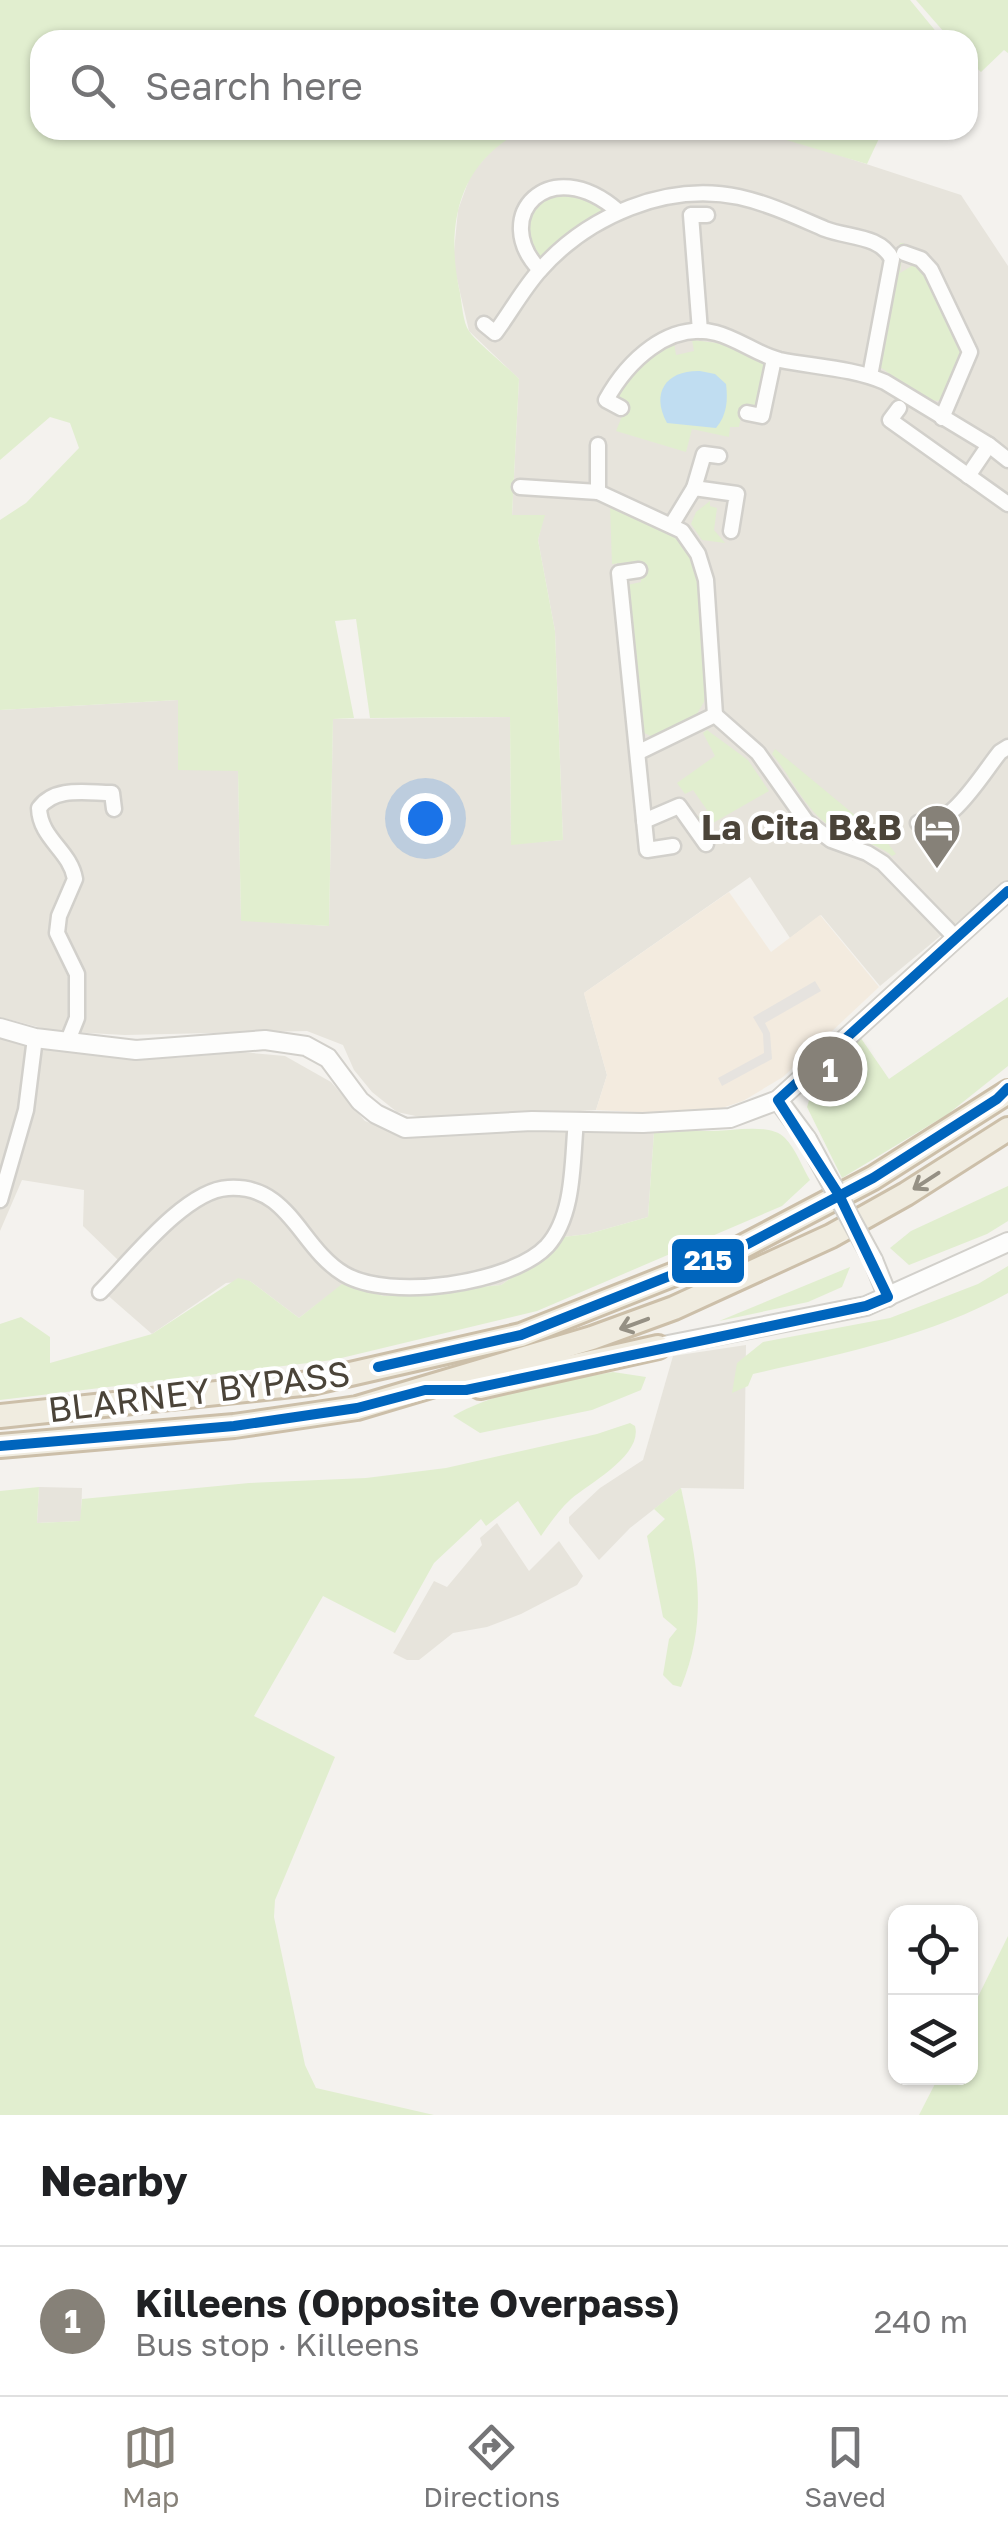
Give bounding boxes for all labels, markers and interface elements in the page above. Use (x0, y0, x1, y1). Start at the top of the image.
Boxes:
search box (30, 30, 978, 140)
icon: search (65, 58, 120, 113)
text: Search here (145, 63, 363, 108)
your location (400, 793, 451, 844)
hotel icon: La Cita B&B (911, 802, 963, 870)
place label: La Cita B&B (701, 806, 902, 848)
pin: 1 (798, 1032, 862, 1106)
one-way arrow (912, 1171, 941, 1192)
line badge: 215 (670, 1237, 746, 1285)
text: 215 (684, 1243, 732, 1276)
one-way arrow (620, 1316, 651, 1334)
street label: BLARNEY BYPASS (46, 1352, 352, 1430)
map controls (888, 1905, 978, 2085)
button: locate (888, 1905, 978, 1995)
button: layers (888, 1995, 978, 2085)
text: Nearby (40, 2155, 188, 2205)
text: Killeens (Opposite Overpass) (135, 2280, 680, 2325)
text: 1 (64, 2302, 81, 2340)
text: 240 m (874, 2302, 968, 2340)
text: Bus stop · Killeens (135, 2325, 420, 2363)
tab: Map (122, 2420, 179, 2513)
tab: Directions (423, 2420, 560, 2513)
tab: Saved (804, 2420, 886, 2513)

